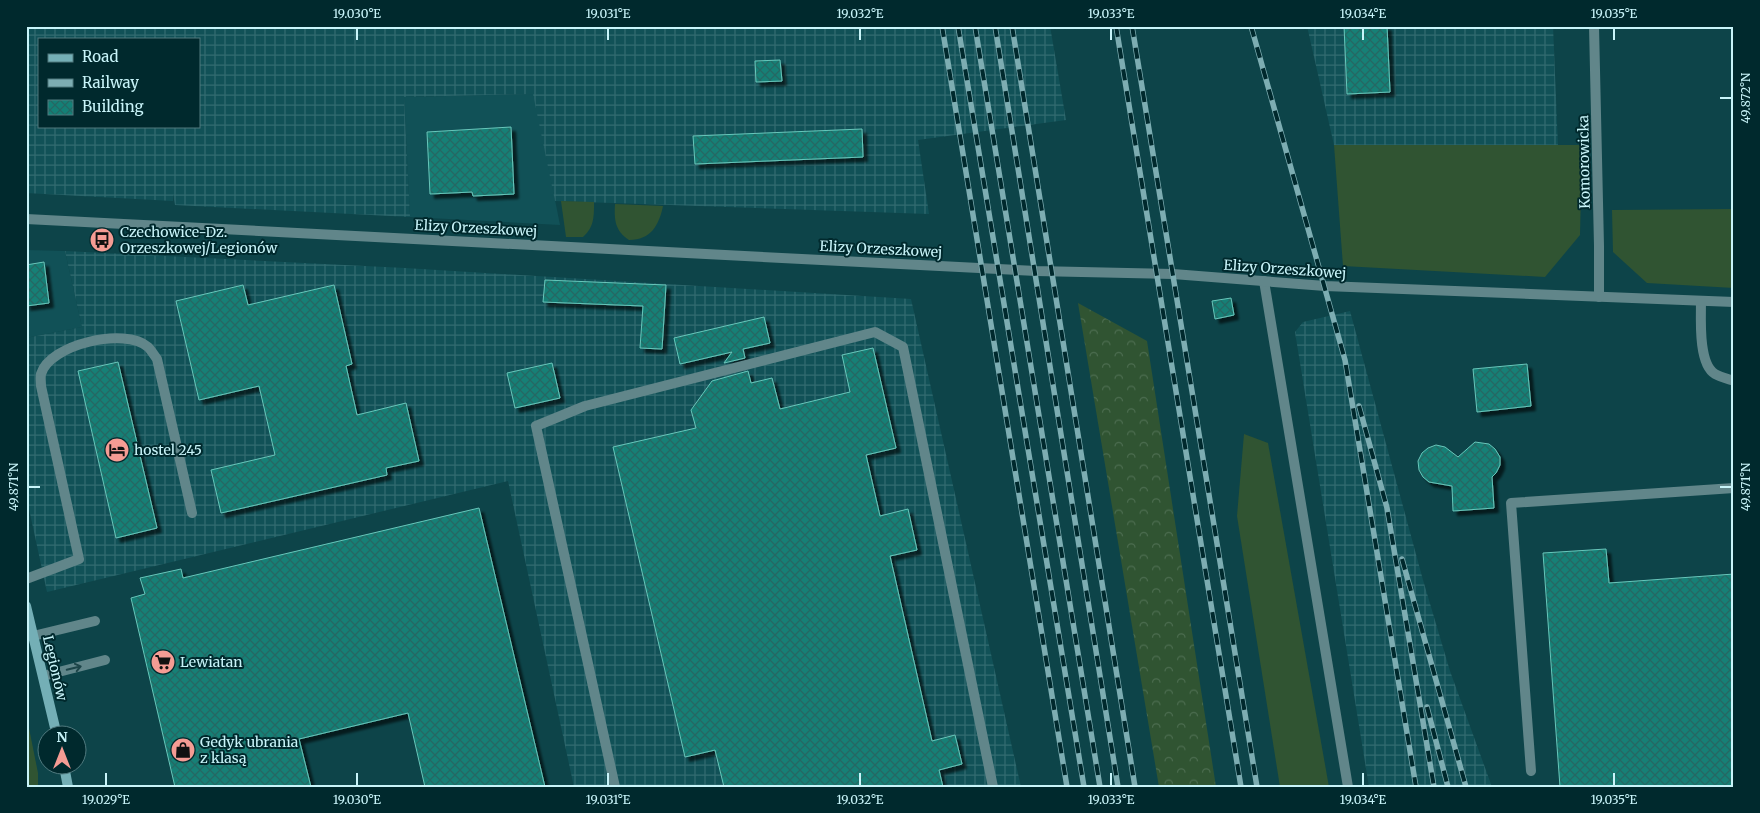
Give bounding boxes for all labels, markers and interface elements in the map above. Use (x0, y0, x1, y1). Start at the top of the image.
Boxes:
text: 19.030°E (333, 6, 381, 21)
text: 19.031°E (586, 6, 631, 21)
text: 19.032°E (836, 6, 884, 21)
text: 19.033°E (1088, 6, 1135, 21)
text: 19.034°E (1340, 6, 1387, 21)
text: 19.035°E (1591, 6, 1638, 21)
legend (38, 38, 200, 128)
text: Road (82, 47, 118, 66)
text: 49.872°N (1738, 72, 1753, 123)
text: Railway (82, 73, 139, 92)
text: Building (82, 97, 144, 116)
street label: Komorowicka (1574, 115, 1594, 209)
street label: Elizy Orzeszkowej (414, 216, 538, 240)
place label: Czechowice-Dz. Orzeszkowej/Legionów (120, 223, 277, 257)
bus stop icon: Czechowice-Dz. Orzeszkowej/Legionów (89, 227, 115, 253)
street label: Elizy Orzeszkowej (819, 237, 943, 261)
street label: Elizy Orzeszkowej (1223, 256, 1347, 282)
hotel icon: hostel 245 (104, 437, 130, 463)
place label: hostel 245 (134, 441, 202, 459)
text: 49.871°N (6, 462, 21, 511)
text: 49.871°N (1738, 462, 1753, 511)
street label: Legionów (39, 633, 71, 703)
supermarket icon: Lewiatan (150, 649, 176, 675)
place label: Lewiatan (180, 653, 243, 671)
one-way arrow (65, 663, 81, 672)
north arrow (38, 726, 88, 776)
text: N (56, 728, 68, 746)
place label: Gedyk ubrania z klasą (200, 733, 299, 767)
shop icon: Gedyk ubrania z klasą (170, 737, 196, 763)
text: 19.029°E (82, 792, 130, 807)
text: 19.030°E (333, 792, 381, 807)
text: 19.031°E (586, 792, 631, 807)
text: 19.032°E (836, 792, 884, 807)
text: 19.033°E (1088, 792, 1135, 807)
text: 19.034°E (1340, 792, 1387, 807)
text: 19.035°E (1591, 792, 1638, 807)

